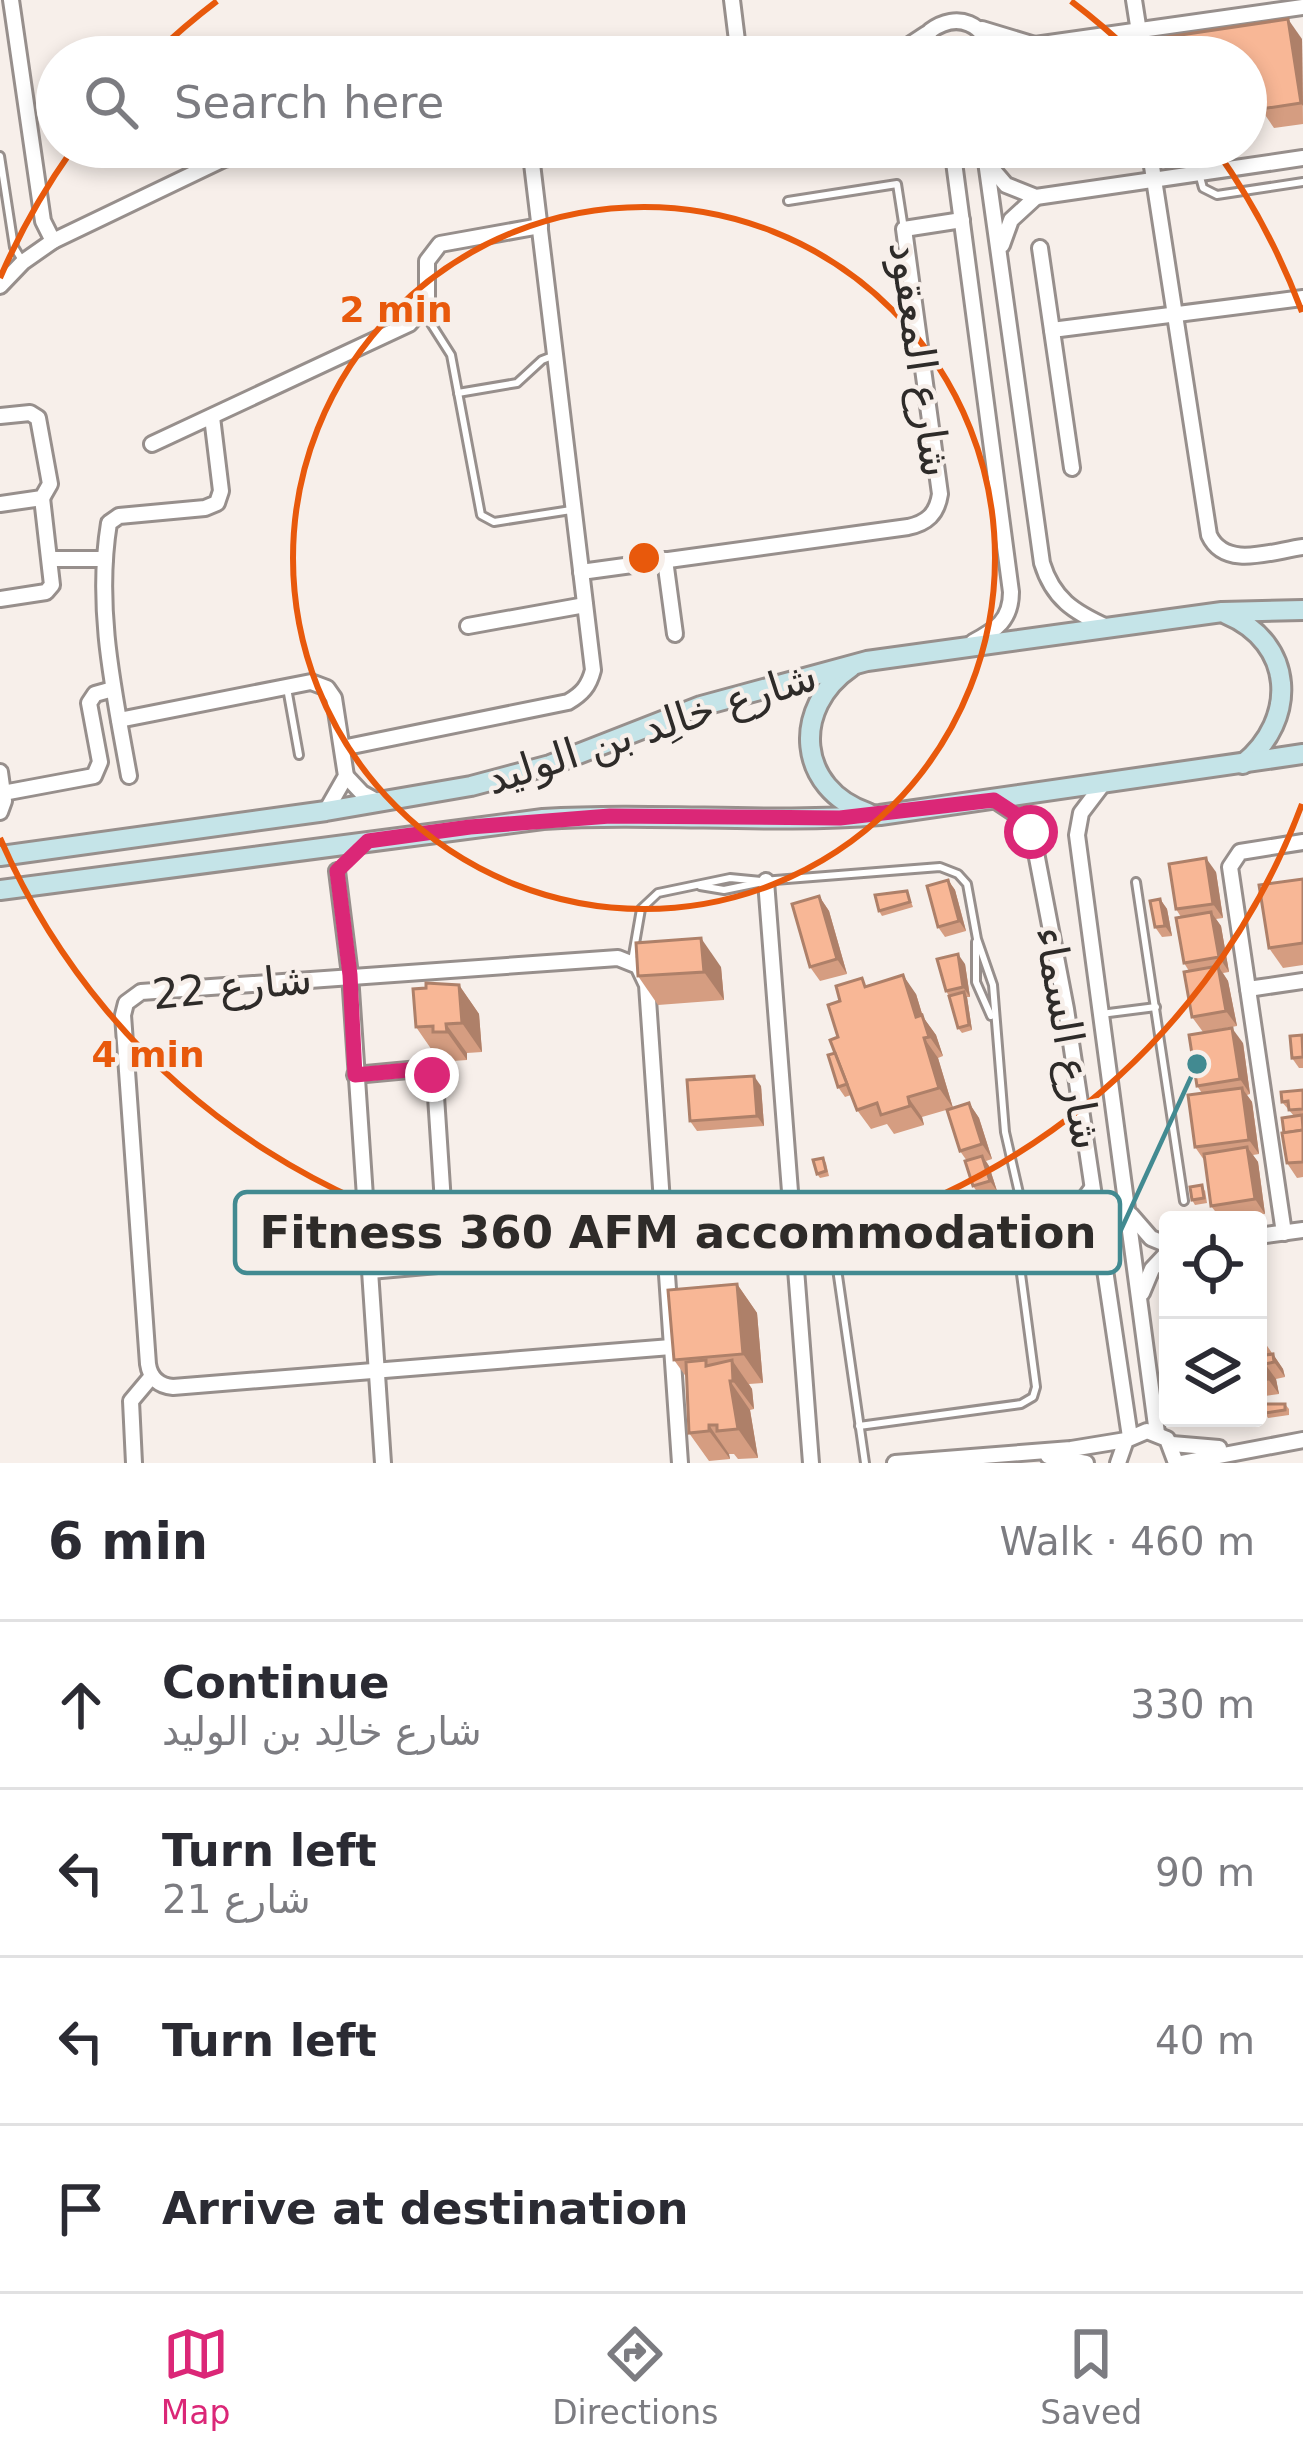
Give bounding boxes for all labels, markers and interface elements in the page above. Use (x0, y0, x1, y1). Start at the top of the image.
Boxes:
search box (36, 36, 1267, 168)
icon: search (78, 69, 144, 135)
text: Search here (174, 76, 444, 129)
street label: شارع المعقود (880, 238, 961, 480)
text: 2 min (339, 289, 453, 330)
centre of rings (623, 537, 665, 579)
street label: شارع خالِد بن الوليد (480, 651, 822, 804)
route start (1004, 805, 1058, 859)
street label: شارع السماء (1025, 923, 1112, 1153)
street label: شارع 22 (150, 954, 314, 1019)
text: 4 min (91, 1034, 205, 1075)
route end (405, 1048, 459, 1102)
callout: Fitness 360 AFM accommodation (235, 1192, 1120, 1273)
text: Fitness 360 AFM accommodation (260, 1206, 1096, 1259)
map controls (1159, 1211, 1267, 1427)
button: locate (1159, 1211, 1267, 1319)
button: layers (1159, 1319, 1267, 1427)
text: 6 min (48, 1512, 208, 1571)
text: Walk · 460 m (1000, 1519, 1255, 1564)
text: Continue (162, 1656, 390, 1709)
icon: ahead (48, 1672, 114, 1738)
text: 330 m (1130, 1682, 1255, 1727)
text: شارع خالِد بن الوليد (162, 1709, 482, 1754)
text: Turn left (162, 1824, 377, 1877)
icon: left (48, 1840, 114, 1906)
text: 90 m (1155, 1850, 1255, 1895)
text: شارع 21 (162, 1877, 311, 1922)
icon: left (48, 2008, 114, 2074)
text: Turn left (162, 2014, 377, 2067)
text: 40 m (1155, 2018, 1255, 2063)
icon: arrive (48, 2176, 114, 2242)
text: Arrive at destination (162, 2182, 688, 2235)
tab: Map (161, 2321, 231, 2432)
tab: Directions (552, 2321, 718, 2432)
tab: Saved (1040, 2321, 1142, 2432)

